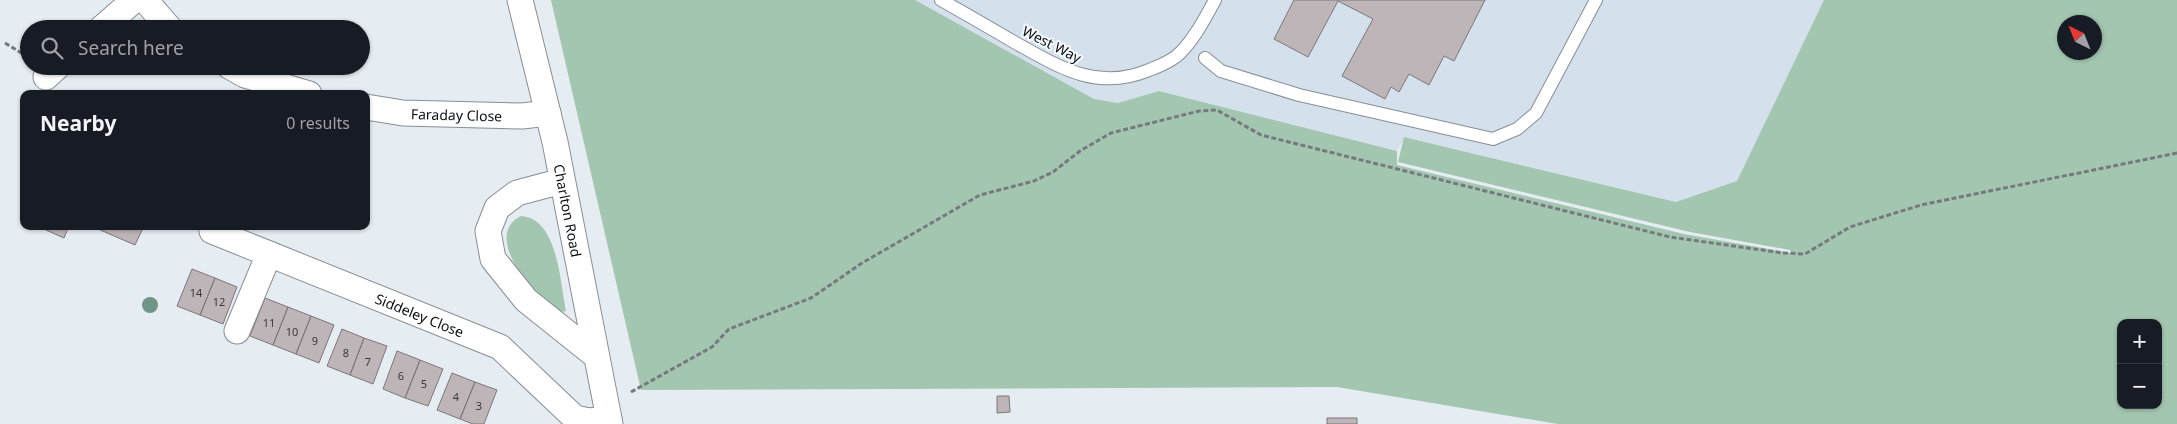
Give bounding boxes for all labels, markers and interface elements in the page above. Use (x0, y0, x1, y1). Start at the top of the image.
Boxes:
north arrow (2057, 15, 2102, 60)
search box (20, 20, 370, 75)
street label: West Way (1019, 21, 1085, 67)
icon: search (38, 34, 66, 62)
text: Search here (78, 35, 184, 61)
street label: Faraday Close (411, 104, 503, 125)
text: Nearby (40, 109, 116, 137)
text: 0 results (286, 112, 350, 134)
street label: Charlton Road (550, 162, 587, 259)
house number: 14 (190, 285, 203, 300)
street label: Siddeley Close (373, 288, 467, 341)
house number: 12 (213, 294, 225, 309)
house number: 11 (263, 315, 275, 330)
map controls (2117, 319, 2162, 409)
button: + (2117, 319, 2162, 364)
house number: 10 (286, 324, 298, 339)
house number: 9 (312, 333, 318, 348)
house number: 8 (343, 345, 349, 360)
house number: 7 (365, 354, 371, 369)
button: − (2117, 364, 2162, 409)
house number: 6 (398, 368, 404, 383)
house number: 5 (421, 376, 427, 391)
house number: 4 (453, 389, 460, 404)
house number: 3 (476, 398, 482, 413)

